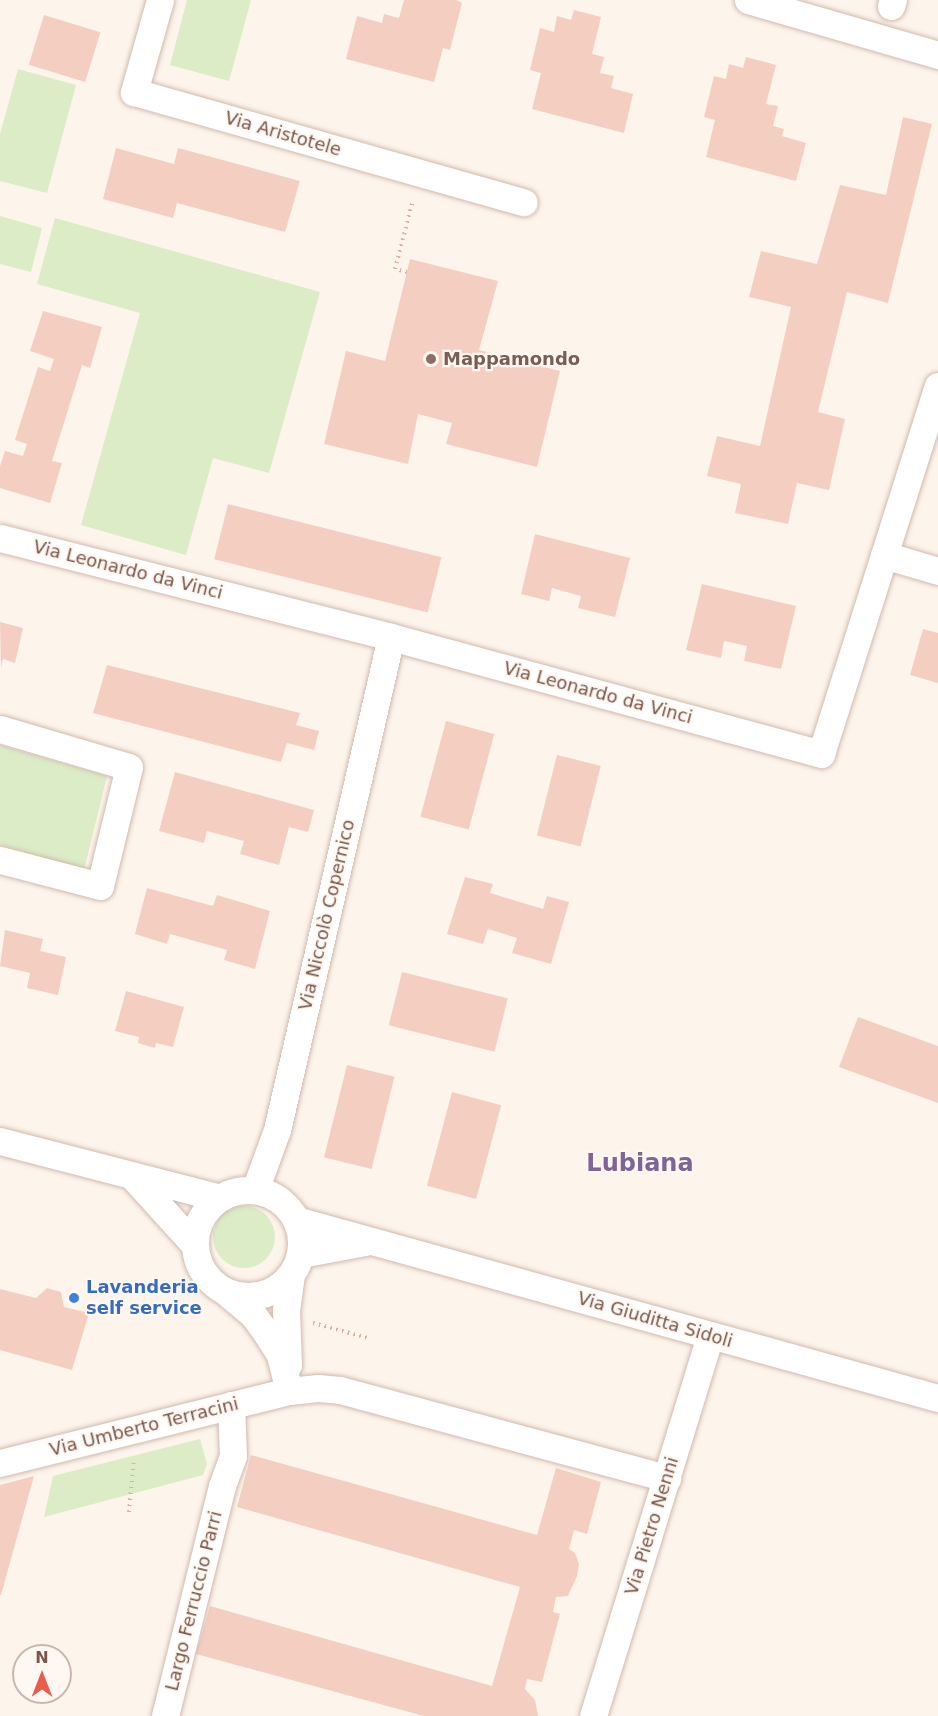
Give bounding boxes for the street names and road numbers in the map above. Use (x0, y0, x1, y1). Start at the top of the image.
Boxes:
street label: Via Aristotele (222, 107, 344, 161)
street label: Via Leonardo da Vinci (31, 536, 225, 604)
street label: Via Leonardo da Vinci (501, 657, 695, 729)
street label: Via Niccolò Copernico (295, 817, 359, 1013)
street label: Via Giuditta Sidoli (575, 1288, 735, 1352)
street label: Via Umberto Terracini (47, 1393, 241, 1461)
street label: Via Pietro Nenni (621, 1454, 683, 1598)
street label: Largo Ferruccio Parri (161, 1509, 227, 1693)

